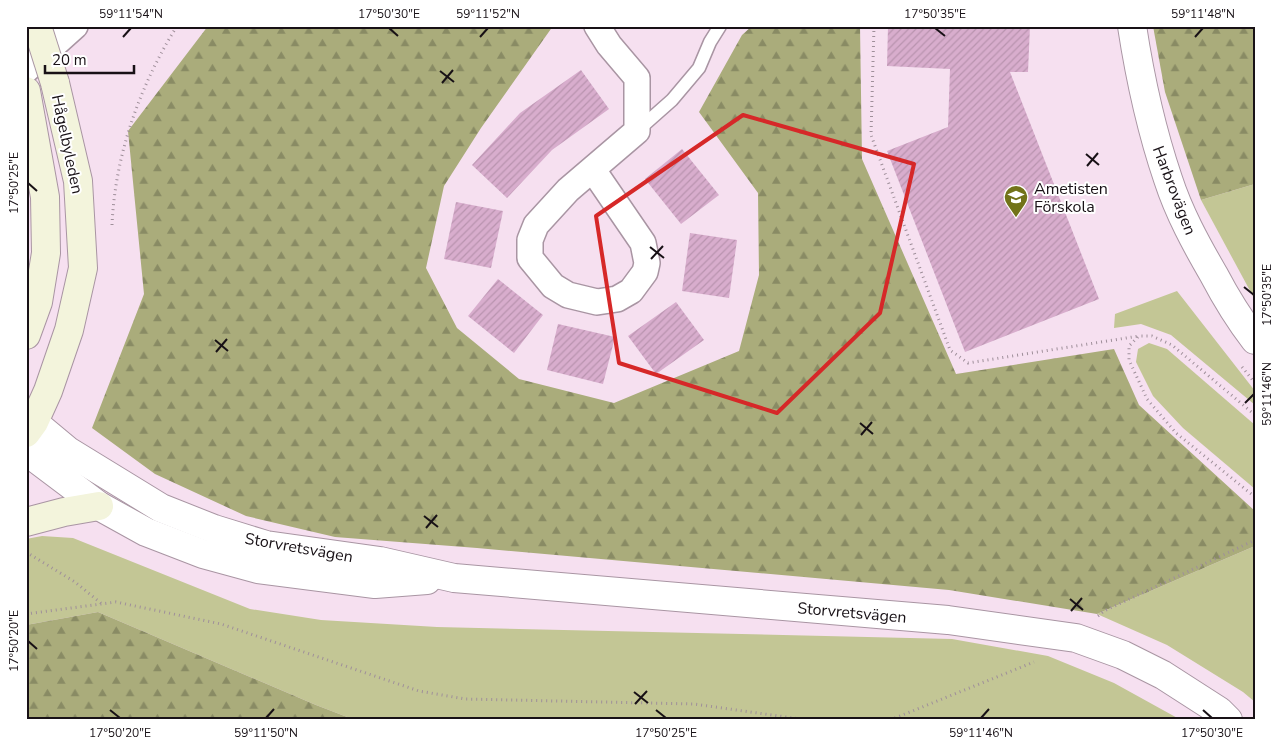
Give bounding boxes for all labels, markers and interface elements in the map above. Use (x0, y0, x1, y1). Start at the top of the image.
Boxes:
text: 59°11'54"N (99, 6, 163, 22)
text: 17°50'30"E (358, 6, 420, 22)
text: 59°11'52"N (456, 6, 520, 22)
text: 17°50'35"E (904, 6, 966, 22)
text: 59°11'48"N (1171, 6, 1235, 22)
scale bar (45, 42, 134, 74)
text: 20 m (52, 50, 87, 70)
street label: Hågelbyleden (46, 93, 88, 196)
street label: Harbrovägen (1147, 143, 1201, 238)
text: 17°50'25"E (6, 152, 22, 214)
place label: Ametisten Förskola (1034, 178, 1108, 218)
school or university icon: Ametisten Förskola (1003, 184, 1029, 218)
text: 17°50'35"E (1259, 264, 1275, 326)
text: 59°11'46"N (1259, 362, 1275, 426)
street label: Storvretsvägen (243, 528, 355, 568)
street label: Storvretsvägen (796, 597, 907, 629)
text: 17°50'20"E (6, 610, 22, 672)
text: 17°50'20"E (89, 725, 151, 741)
text: 59°11'50"N (234, 725, 298, 741)
text: 17°50'25"E (635, 725, 697, 741)
text: 59°11'46"N (949, 725, 1013, 741)
text: 17°50'30"E (1181, 725, 1243, 741)

